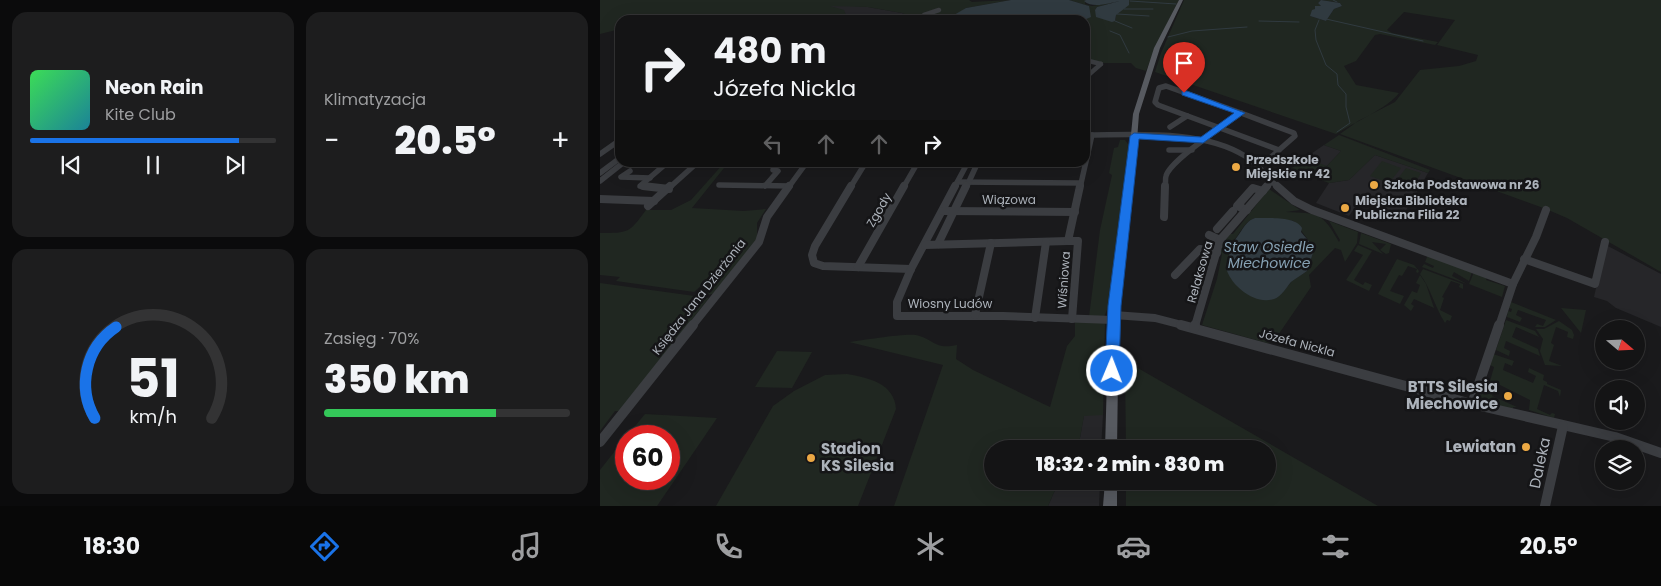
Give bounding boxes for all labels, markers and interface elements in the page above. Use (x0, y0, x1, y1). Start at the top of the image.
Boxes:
text: 480 m (713, 26, 827, 75)
icon: right (630, 35, 695, 100)
pin (1163, 42, 1205, 93)
icon: arrive (1170, 49, 1198, 77)
text: Józefa Nickla (713, 73, 856, 104)
text: Neon Rain (105, 74, 204, 101)
text: Klimatyzacja (324, 88, 426, 111)
text: Kite Club (105, 103, 176, 126)
text: 20.5° (395, 114, 496, 167)
text: − (324, 121, 339, 160)
text: + (551, 121, 570, 160)
icon: left (759, 130, 787, 158)
icon: ahead (812, 130, 840, 158)
icon: ahead (865, 130, 893, 158)
icon: right (918, 130, 946, 158)
icon: previous (57, 151, 85, 179)
icon: pause (139, 151, 167, 179)
icon: next (221, 151, 249, 179)
place label: Przedszkole Miejskie nr 42 (1246, 151, 1330, 182)
marker: Przedszkole Miejskie nr 42 (1230, 161, 1242, 173)
place label: Szkoła Podstawowa nr 26 (1384, 176, 1540, 193)
marker: Szkoła Podstawowa nr 26 (1368, 179, 1380, 191)
street label: Zgody (862, 189, 895, 230)
street label: Wiązowa (982, 191, 1036, 208)
place label: Miejska Biblioteka Publiczna Filia 22 (1355, 192, 1467, 223)
marker: Miejska Biblioteka Publiczna Filia 22 (1339, 202, 1351, 214)
street label: Księdza Jana Dzierżonia (648, 235, 749, 358)
water label: Staw Osiedle Miechowice (1224, 237, 1315, 273)
street label: Relaksowa (1183, 239, 1216, 305)
street label: Wiśniowa (1053, 251, 1074, 309)
street label: Wiosny Ludów (908, 295, 993, 312)
north arrow (1595, 320, 1645, 370)
map controls (1595, 320, 1645, 490)
street label: Józefa Nickla (1257, 324, 1337, 361)
text: Zasięg · 70% (324, 327, 419, 350)
text: 51 (126, 342, 180, 415)
position arrow (1085, 344, 1137, 396)
text: 350 km (324, 353, 469, 406)
place label: BTTS Silesia Miechowice (1406, 376, 1498, 414)
button: sound (1595, 380, 1645, 430)
marker: BTTS Silesia Miechowice (1502, 390, 1514, 402)
text: km/h (129, 404, 177, 429)
speed limit sign: 60 (615, 425, 680, 490)
street label: Daleka (1524, 435, 1555, 490)
place label: Lewiatan (1446, 436, 1516, 457)
place label: Stadion KS Silesia (821, 438, 894, 476)
button: layers (1595, 440, 1645, 490)
marker: Lewiatan (1520, 441, 1532, 453)
text: 18:32 · 2 min · 830 m (1036, 451, 1224, 478)
marker: Stadion KS Silesia (805, 452, 817, 464)
icon: directions (307, 529, 342, 564)
icon: music (509, 529, 544, 564)
icon: phone (711, 529, 746, 564)
icon: climate (913, 529, 948, 564)
icon: car (1116, 529, 1151, 564)
icon: filters (1318, 529, 1353, 564)
text: 18:30 (84, 531, 140, 562)
text: 20.5° (1520, 531, 1577, 562)

